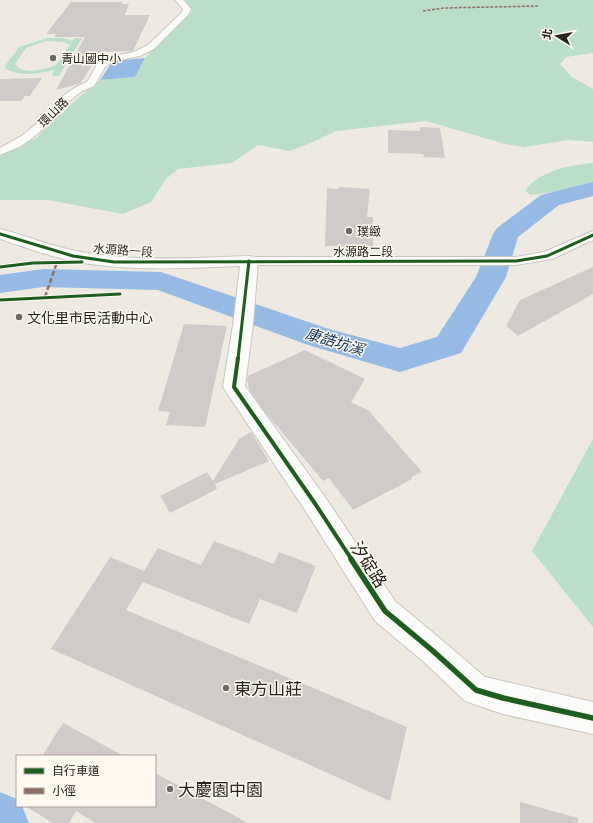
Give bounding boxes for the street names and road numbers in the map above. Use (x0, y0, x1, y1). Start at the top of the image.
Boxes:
street label: 環山路 (34, 93, 72, 131)
street label: 水源路一段 (92, 239, 154, 261)
street label: 水源路二段 (333, 243, 393, 260)
street label: 汐碇路 (345, 536, 393, 592)

